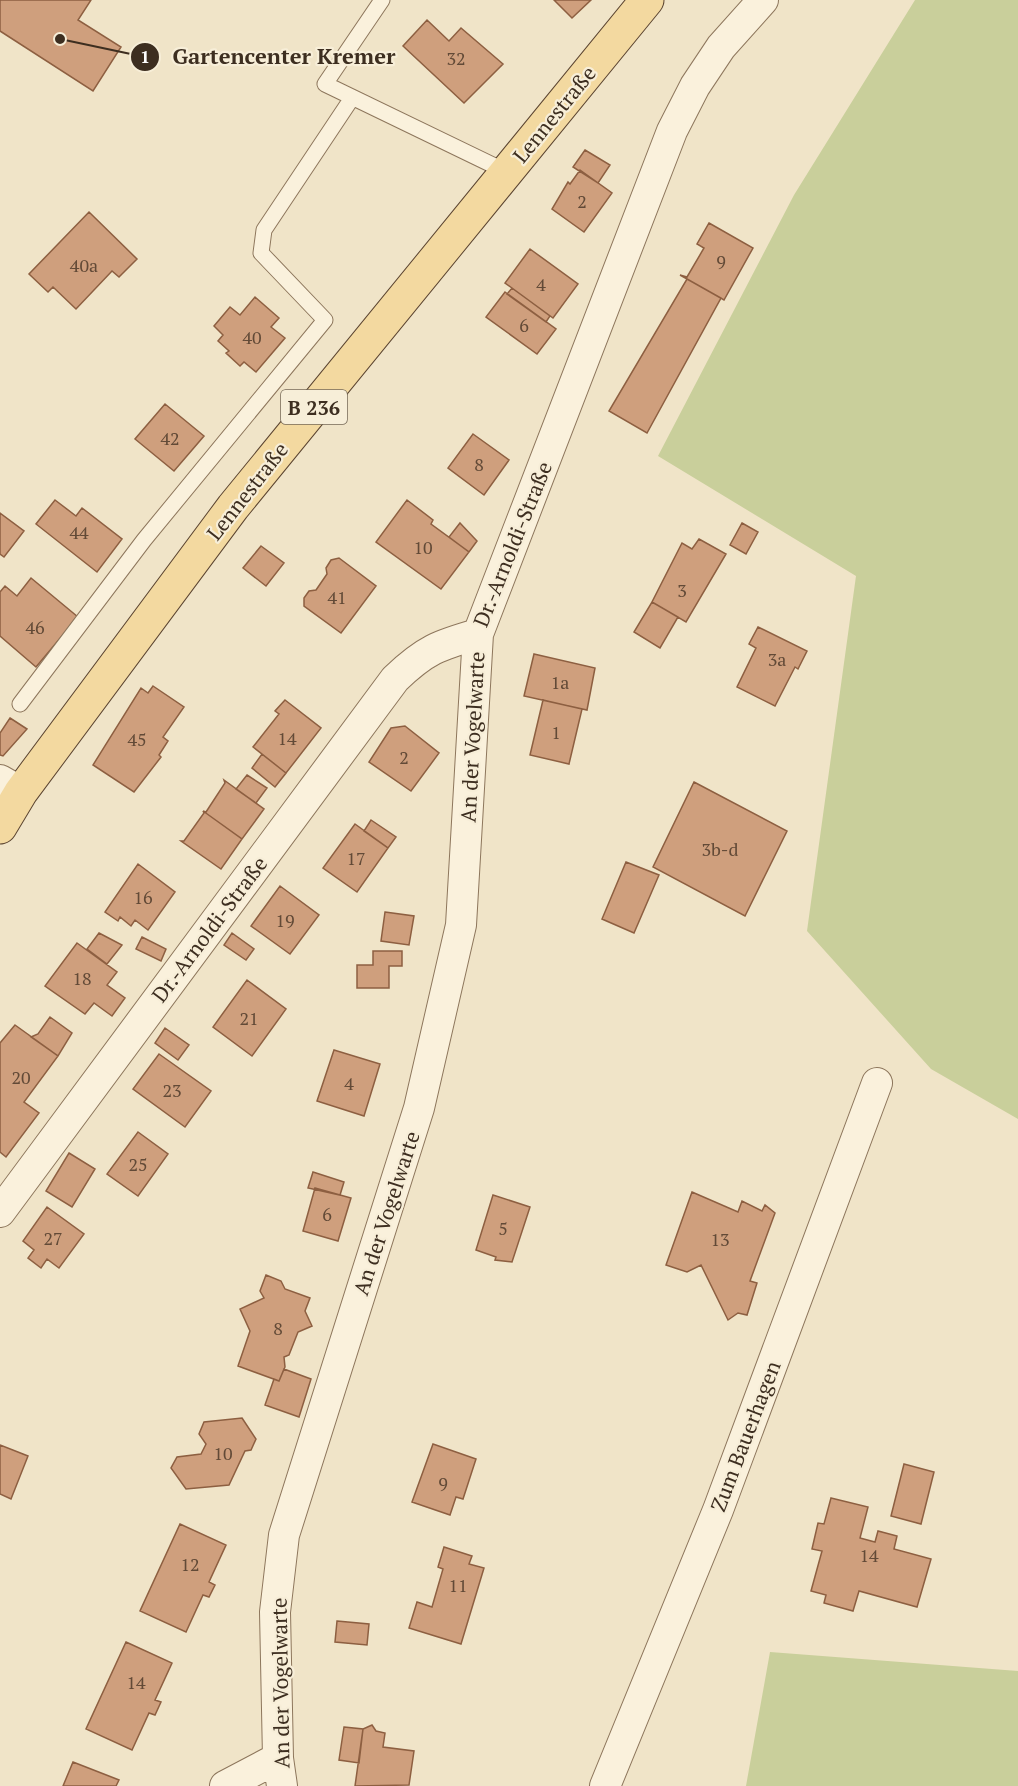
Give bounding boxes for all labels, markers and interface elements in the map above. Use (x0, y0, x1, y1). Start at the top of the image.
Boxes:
callout: Gartencenter Kremer (130, 37, 407, 77)
text: Gartencenter Kremer (173, 41, 396, 70)
text: 1 (140, 44, 150, 68)
house number: 32 (446, 46, 466, 70)
street label: Lennestraße (506, 60, 602, 168)
house number: 2 (577, 189, 587, 213)
house number: 9 (716, 249, 726, 273)
house number: 40a (70, 253, 98, 277)
house number: 4 (536, 272, 546, 296)
house number: 6 (519, 313, 529, 337)
house number: 40 (242, 325, 262, 349)
road number: B 236 (281, 390, 347, 424)
house number: 42 (160, 426, 180, 450)
street label: Lennestraße (200, 436, 294, 546)
house number: 8 (474, 452, 484, 476)
street label: Dr.-Arnoldi-Straße (466, 457, 558, 631)
house number: 44 (69, 520, 89, 544)
house number: 10 (413, 535, 433, 559)
house number: 3 (677, 578, 687, 602)
house number: 41 (327, 585, 347, 609)
house number: 46 (25, 615, 45, 639)
house number: 3a (768, 647, 786, 671)
street label: An der Vogelwarte (454, 651, 490, 823)
house number: 1a (551, 670, 569, 694)
house number: 1 (551, 720, 561, 744)
house number: 14 (277, 726, 297, 750)
house number: 45 (127, 727, 147, 751)
house number: 2 (399, 745, 409, 769)
house number: 3b-d (701, 837, 739, 861)
house number: 17 (346, 846, 366, 870)
street label: Dr.-Arnoldi-Straße (145, 850, 273, 1008)
house number: 16 (133, 885, 153, 909)
house number: 19 (275, 908, 295, 932)
house number: 18 (72, 966, 92, 990)
house number: 21 (239, 1006, 259, 1030)
house number: 20 (11, 1065, 31, 1089)
house number: 4 (344, 1071, 354, 1095)
house number: 23 (162, 1078, 182, 1102)
street label: An der Vogelwarte (346, 1127, 426, 1299)
house number: 25 (128, 1152, 148, 1176)
house number: 6 (322, 1202, 332, 1226)
house number: 5 (498, 1216, 508, 1240)
house number: 27 (43, 1226, 63, 1250)
house number: 13 (710, 1227, 730, 1251)
house number: 8 (273, 1316, 283, 1340)
street label: Zum Bauerhagen (703, 1356, 787, 1515)
house number: 10 (213, 1441, 233, 1465)
house number: 9 (438, 1471, 448, 1495)
house number: 14 (859, 1543, 879, 1567)
house number: 12 (180, 1552, 200, 1576)
house number: 11 (448, 1573, 468, 1597)
street label: An der Vogelwarte (265, 1597, 295, 1769)
house number: 14 (126, 1670, 146, 1694)

